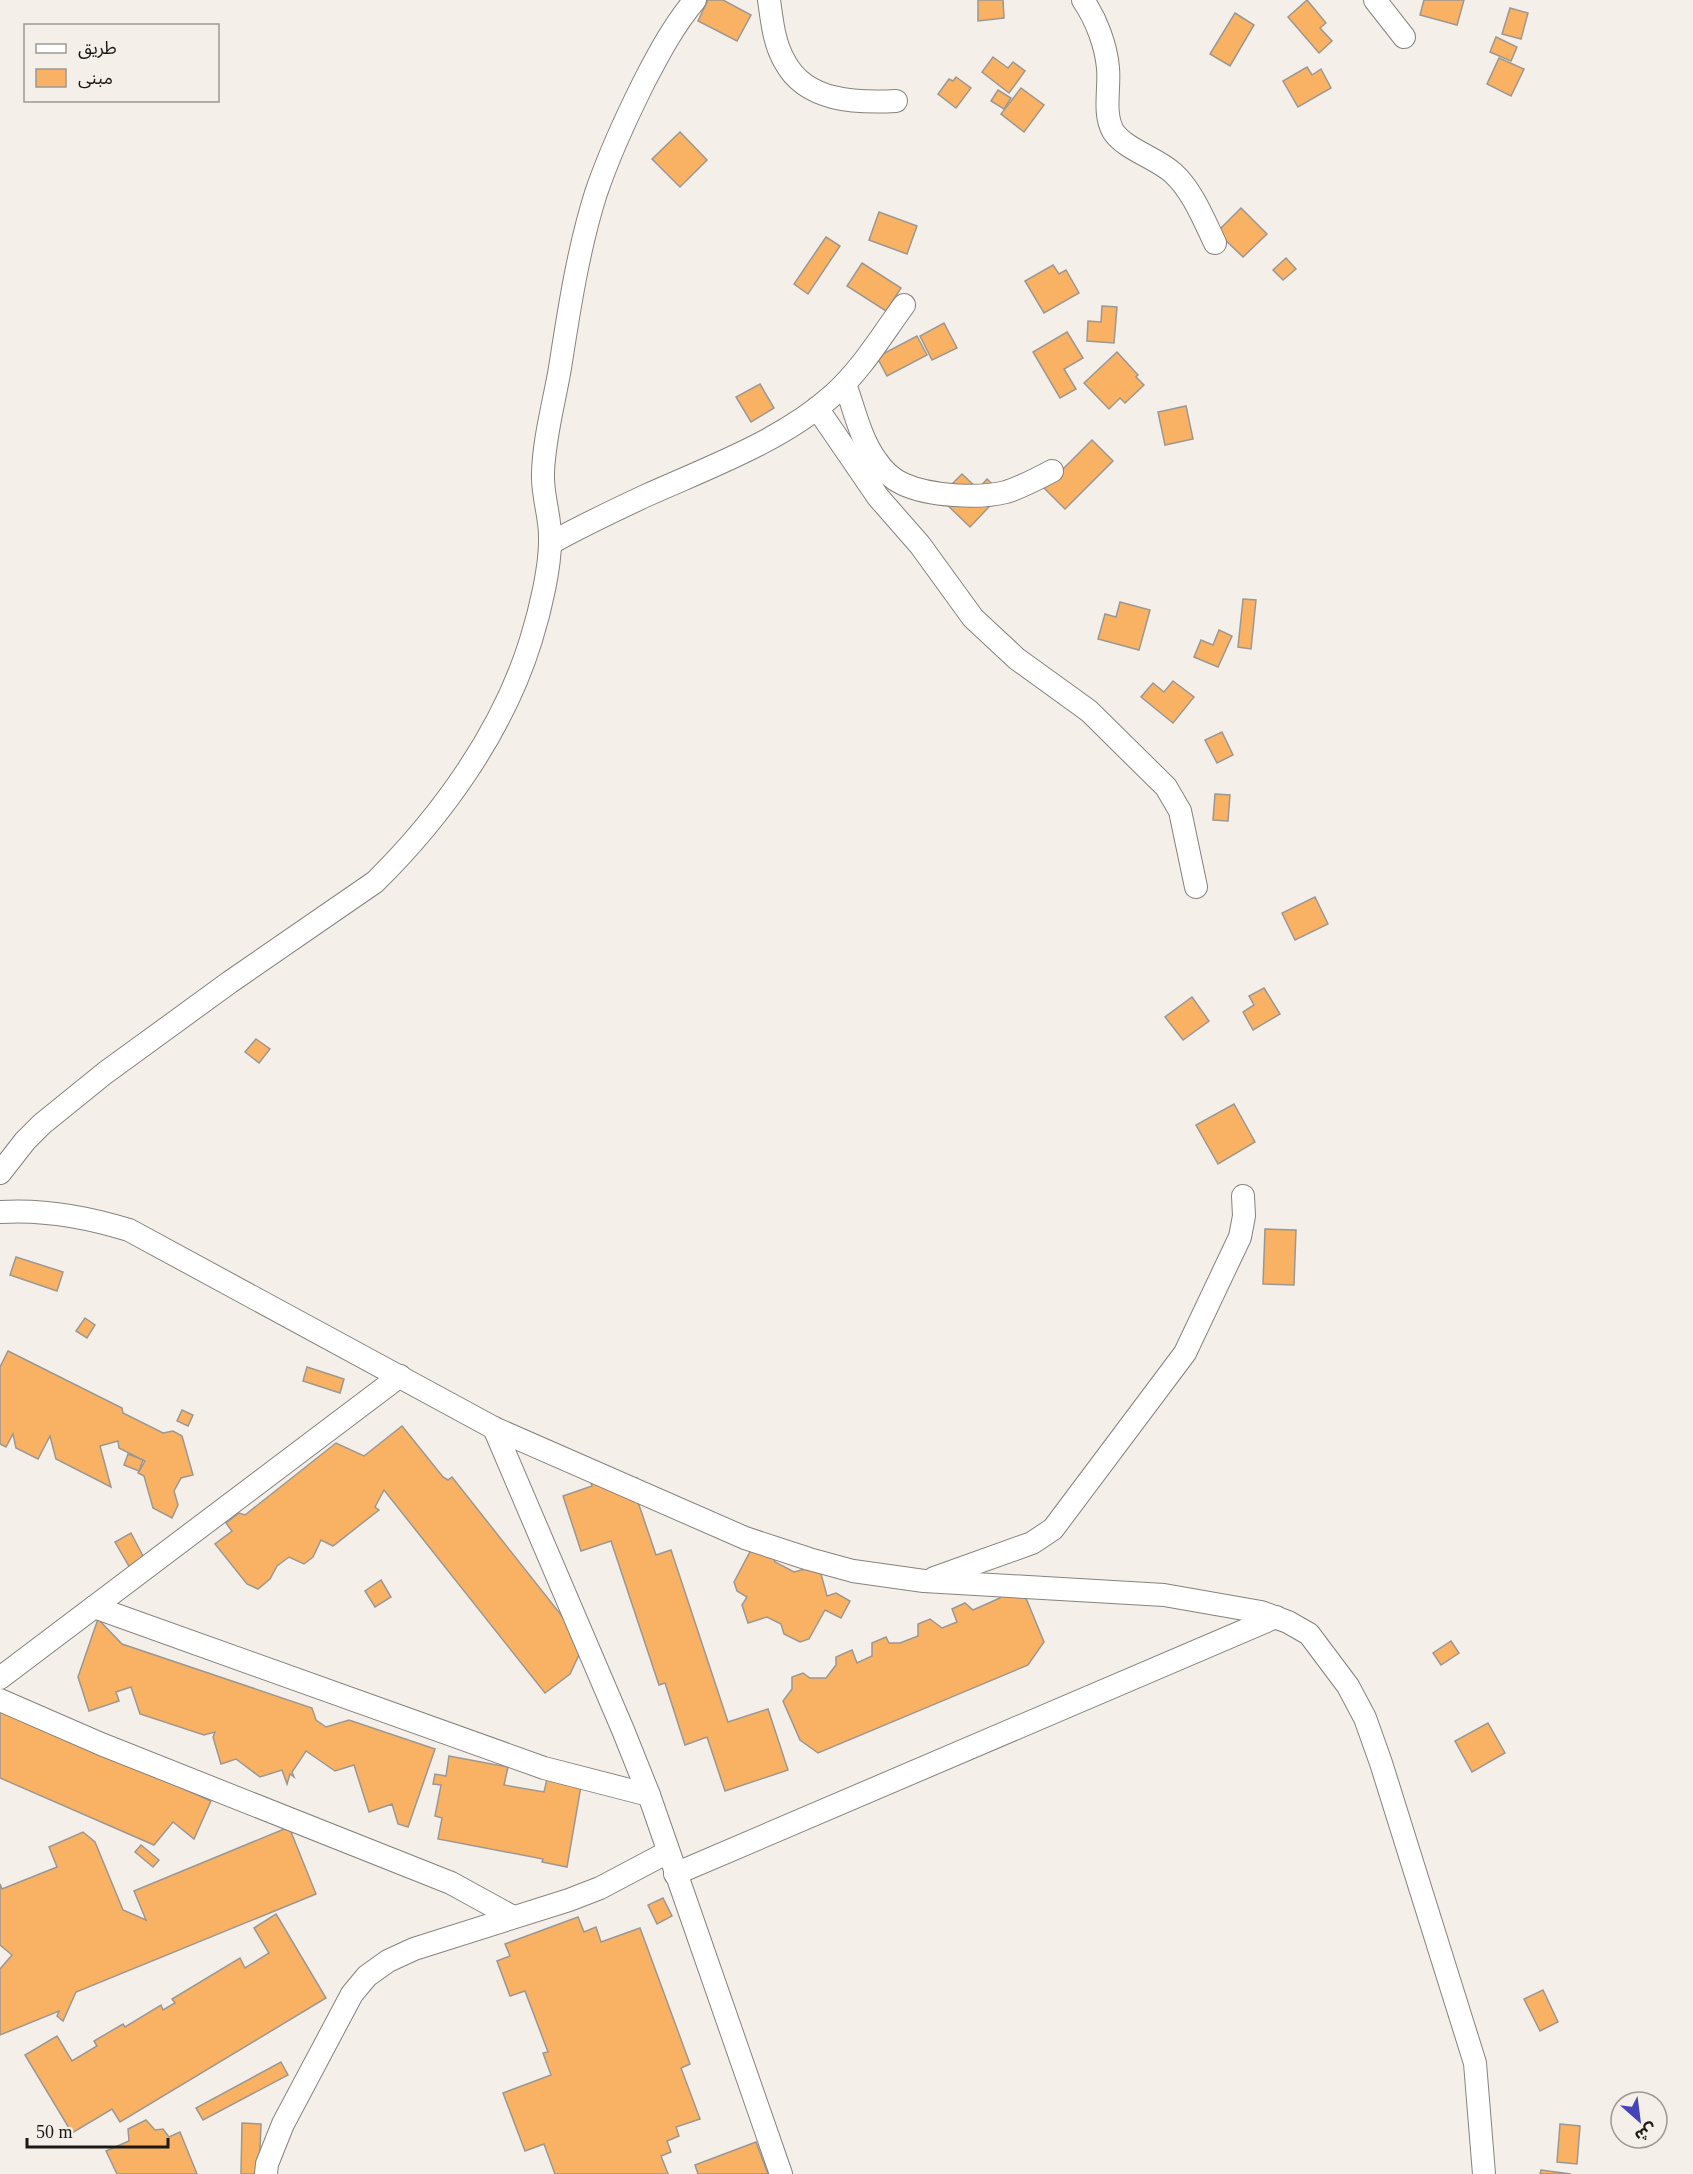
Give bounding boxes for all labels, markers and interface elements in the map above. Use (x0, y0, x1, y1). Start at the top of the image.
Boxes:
legend (24, 24, 219, 102)
text: طريق (78, 38, 117, 59)
text: مبنى (78, 68, 113, 89)
north arrow (1609, 2090, 1669, 2150)
scale bar (27, 2111, 168, 2149)
text: ش (1632, 2119, 1659, 2145)
text: 50 m (36, 2122, 73, 2142)

